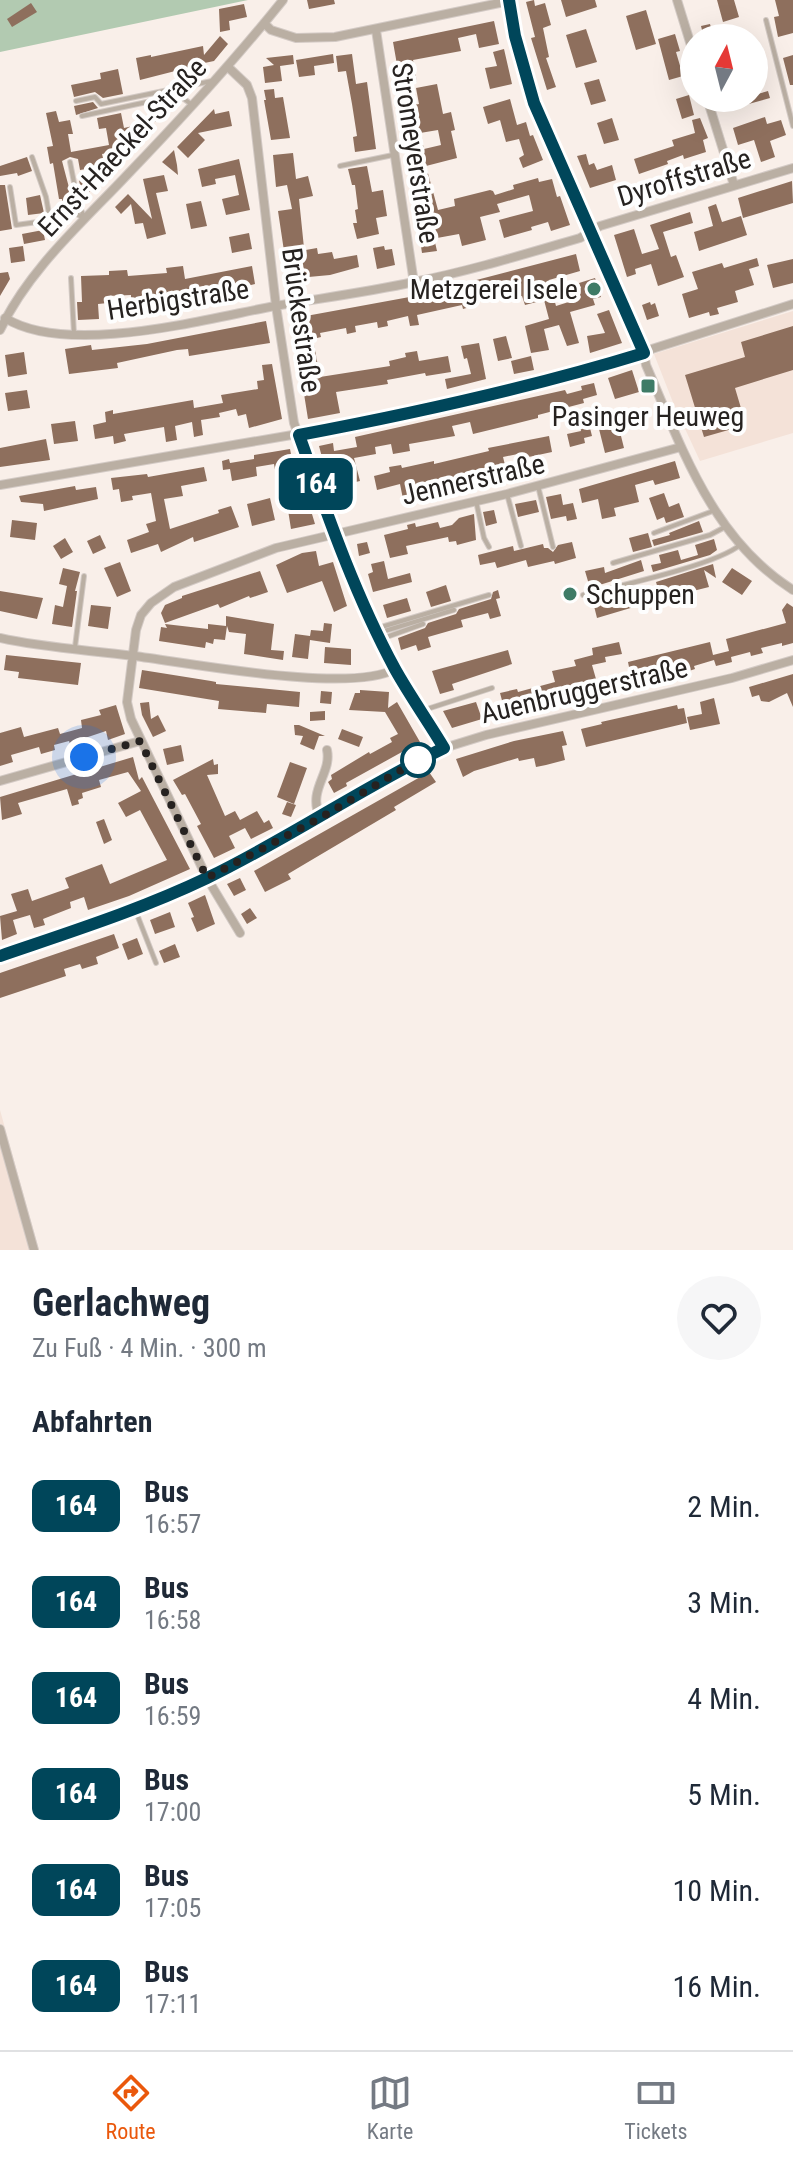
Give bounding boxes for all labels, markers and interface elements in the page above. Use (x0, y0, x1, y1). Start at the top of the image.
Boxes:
north arrow (680, 24, 768, 112)
map controls (680, 24, 768, 112)
street label: Ernst-Haeckel-Straße (31, 51, 213, 243)
street label: Stromeyerstraße (385, 60, 446, 246)
street label: Dyroffstraße (613, 142, 755, 213)
street label: Brückestraße (275, 246, 328, 395)
street label: Herbigstraße (105, 272, 251, 327)
place label: Metzgerei Isele (410, 273, 578, 306)
marker: Metzgerei Isele (585, 280, 603, 298)
marker: Pasinger Heuweg (639, 377, 657, 395)
place label: Pasinger Heuweg (552, 400, 744, 433)
street label: Jennerstraße (398, 447, 548, 512)
line badge: 164 (270, 458, 362, 510)
text: 164 (295, 467, 337, 500)
place label: Schuppen (586, 578, 695, 611)
marker: Schuppen (561, 585, 579, 603)
street label: Auenbruggerstraße (477, 651, 691, 730)
your location (64, 737, 104, 777)
unlabelled marker (401, 743, 435, 777)
button: heart (677, 1276, 761, 1360)
text: Gerlachweg (32, 1281, 210, 1325)
text: Zu Fuß · 4 Min. · 300 m (32, 1333, 267, 1363)
text: Abfahrten (32, 1404, 152, 1439)
text: Bus (144, 1474, 189, 1509)
text: 164 (55, 1489, 97, 1522)
text: 2 Min. (687, 1489, 761, 1524)
text: 16:57 (144, 1509, 201, 1539)
text: Bus (144, 1570, 189, 1605)
text: 164 (55, 1585, 97, 1618)
text: 3 Min. (687, 1585, 761, 1620)
text: 16:58 (144, 1605, 201, 1635)
text: Bus (144, 1666, 189, 1701)
text: 164 (55, 1681, 97, 1714)
text: 4 Min. (687, 1681, 761, 1716)
text: 16:59 (144, 1701, 201, 1731)
text: Bus (144, 1762, 189, 1797)
text: 164 (55, 1777, 97, 1810)
text: 5 Min. (687, 1777, 761, 1812)
text: 17:00 (144, 1797, 201, 1827)
text: Bus (144, 1858, 189, 1893)
text: 164 (55, 1873, 97, 1906)
text: 10 Min. (673, 1873, 761, 1908)
text: 17:05 (144, 1893, 201, 1923)
text: Bus (144, 1954, 189, 1989)
text: 164 (55, 1969, 97, 2002)
text: 16 Min. (673, 1969, 761, 2004)
text: 17:11 (144, 1989, 201, 2019)
tab: Route (105, 2071, 156, 2144)
tab: Karte (367, 2071, 413, 2144)
tab: Tickets (624, 2071, 687, 2144)

